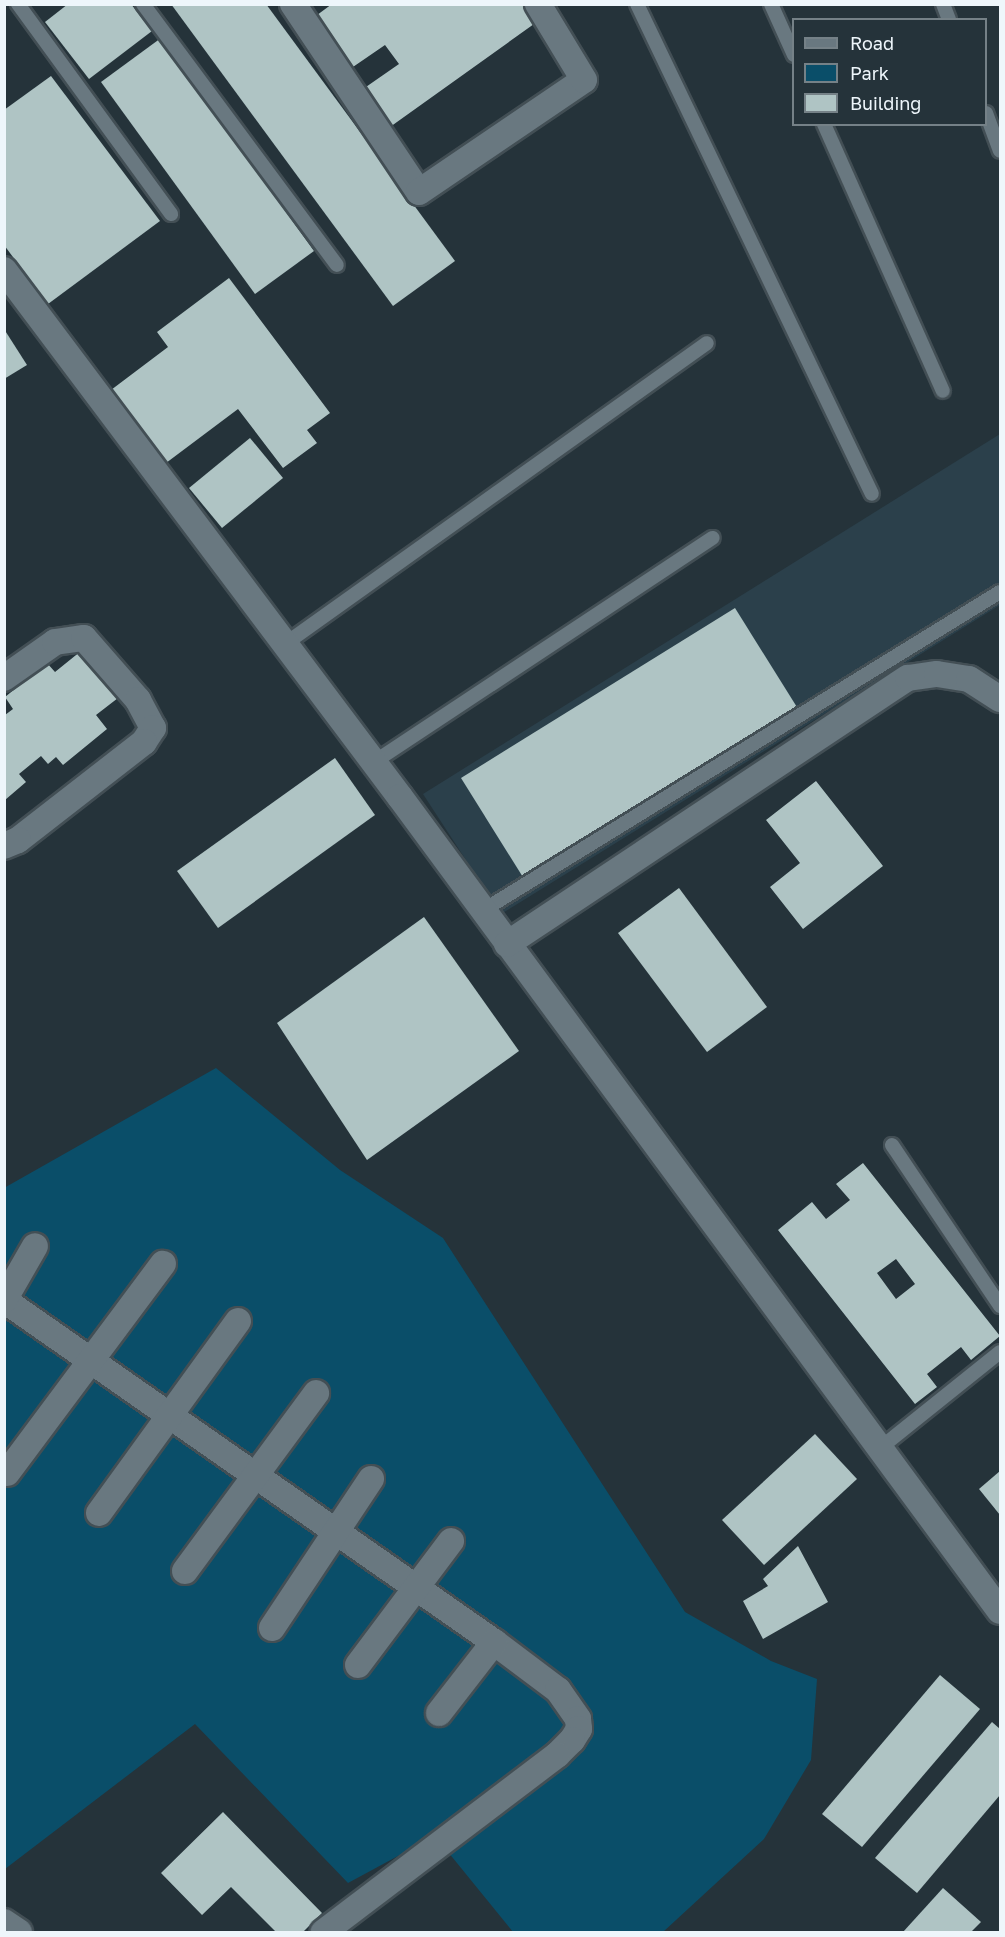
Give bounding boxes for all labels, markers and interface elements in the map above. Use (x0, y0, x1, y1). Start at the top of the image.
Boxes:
legend (792, 18, 987, 126)
text: Road (850, 32, 894, 54)
text: Park (850, 62, 889, 84)
text: Building (850, 92, 921, 114)

